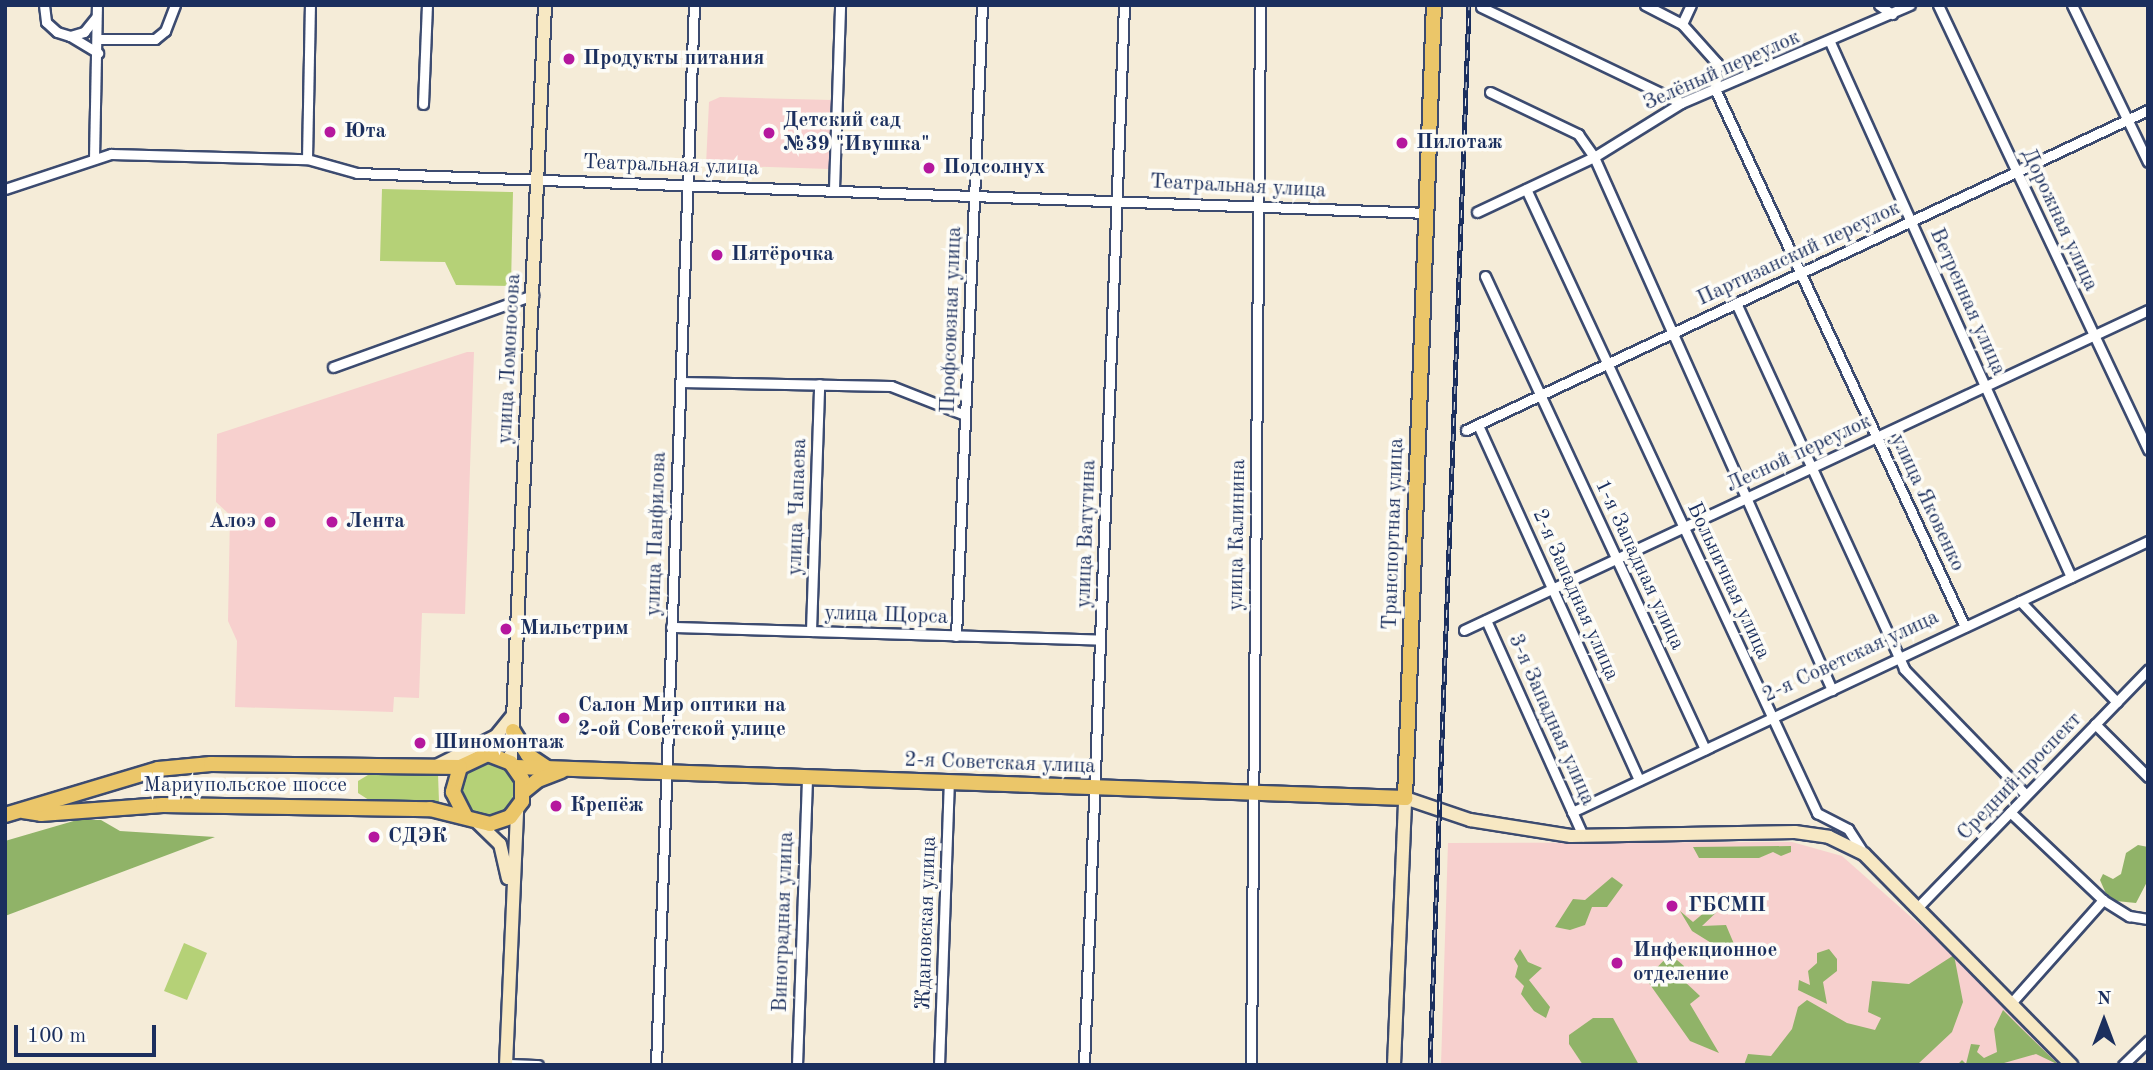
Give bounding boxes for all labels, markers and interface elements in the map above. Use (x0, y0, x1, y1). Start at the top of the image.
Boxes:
street label: Зелёный переулок (1640, 25, 1804, 117)
place label: Продукты питания (583, 46, 764, 72)
marker: Продукты питания (561, 51, 577, 67)
place label: Детский сад №39 "Ивушка" (783, 108, 930, 158)
place label: Юта (344, 119, 386, 145)
marker: Юта (322, 124, 338, 140)
marker: Детский сад №39 "Ивушка" (761, 125, 777, 141)
place label: Пилотаж (1416, 130, 1503, 156)
marker: Пилотаж (1394, 135, 1410, 151)
street label: Дорожная улица (2015, 145, 2103, 295)
street label: Театральная улица (582, 150, 760, 182)
place label: Подсолнух (943, 155, 1045, 181)
marker: Подсолнух (921, 160, 937, 176)
street label: Театральная улица (1149, 170, 1327, 204)
street label: Партизанский переулок (1693, 196, 1905, 312)
street label: Ветренная улица (1923, 224, 2011, 380)
street label: Профсоюзная улица (936, 226, 968, 414)
place label: Пятёрочка (731, 242, 834, 268)
marker: Пятёрочка (709, 247, 725, 263)
street label: улица Ломоносова (493, 273, 527, 445)
street label: Лесной переулок (1722, 409, 1876, 499)
street label: улица Яковенко (1884, 430, 1970, 576)
street label: улица Чапаева (783, 438, 813, 576)
street label: Транспортная улица (1378, 438, 1410, 630)
street label: улица Панфилова (642, 451, 672, 617)
street label: улица Ватутина (1072, 459, 1102, 609)
street label: улица Калинина (1224, 459, 1252, 611)
street label: 1-я Западная улица (1589, 476, 1689, 654)
street label: Больничная улица (1681, 499, 1775, 663)
street label: 2-я Западная улица (1526, 505, 1624, 685)
place label: Алоэ (209, 509, 256, 535)
place label: Лента (346, 509, 405, 535)
marker: Алоэ (262, 514, 278, 530)
marker: Лента (324, 514, 340, 530)
street label: улица Щорса (824, 601, 948, 631)
street label: 2-я Советская улица (1759, 605, 1943, 709)
place label: Мильстрим (520, 616, 629, 642)
marker: Мильстрим (498, 621, 514, 637)
street label: 3-я Западная улица (1502, 630, 1600, 810)
place label: Салон Мир оптики на 2-ой Советской улице (578, 693, 786, 743)
street label: Средний проспект (1952, 708, 2088, 846)
marker: Салон Мир оптики на 2-ой Советской улице (556, 710, 572, 726)
place label: Шиномонтаж (434, 730, 564, 756)
marker: Шиномонтаж (412, 735, 428, 751)
street label: 2-я Советская улица (904, 748, 1096, 780)
street label: Мариупольское шоссе (143, 773, 347, 799)
place label: Крепёж (570, 793, 644, 819)
marker: Крепёж (548, 798, 564, 814)
place label: СДЭК (388, 824, 447, 850)
marker: СДЭК (366, 829, 382, 845)
street label: Виноградная улица (768, 831, 800, 1013)
street label: Ждановская улица (911, 835, 943, 1011)
place label: ГБСМП (1688, 893, 1766, 919)
marker: ГБСМП (1662, 896, 1682, 916)
place label: Инфекционное отделение (1633, 938, 1777, 988)
marker: Инфекционное отделение (1607, 953, 1627, 973)
north arrow (2069, 986, 2139, 1056)
text: N (2097, 990, 2111, 1009)
scale bar (18, 1010, 159, 1054)
text: 100 m (27, 1026, 86, 1047)

